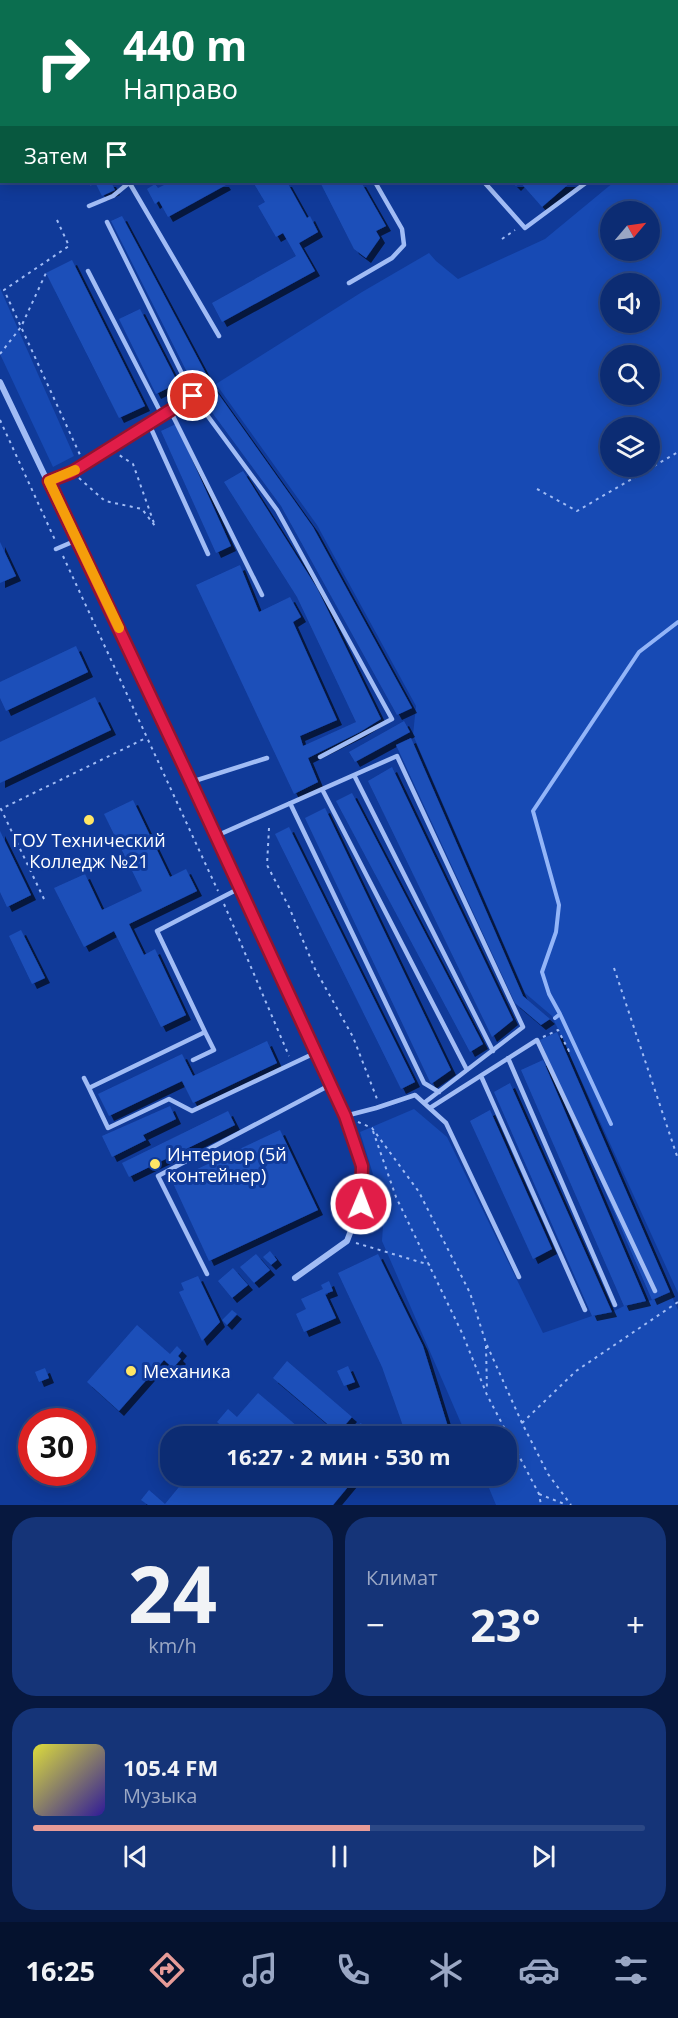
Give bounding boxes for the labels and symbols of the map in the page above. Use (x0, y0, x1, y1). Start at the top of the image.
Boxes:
north arrow (600, 201, 660, 261)
pin (167, 370, 218, 421)
marker: ГОУ Технический Колледж №21 (82, 813, 96, 827)
place label: ГОУ Технический Колледж №21 (12, 828, 166, 873)
place label: Интериор (5й контейнер) (167, 1142, 287, 1187)
marker: Интериор (5й контейнер) (148, 1157, 162, 1171)
position arrow (329, 1172, 393, 1236)
place label: Механика (143, 1359, 231, 1383)
marker: Механика (124, 1364, 138, 1378)
speed limit sign: 30 (18, 1408, 96, 1486)

